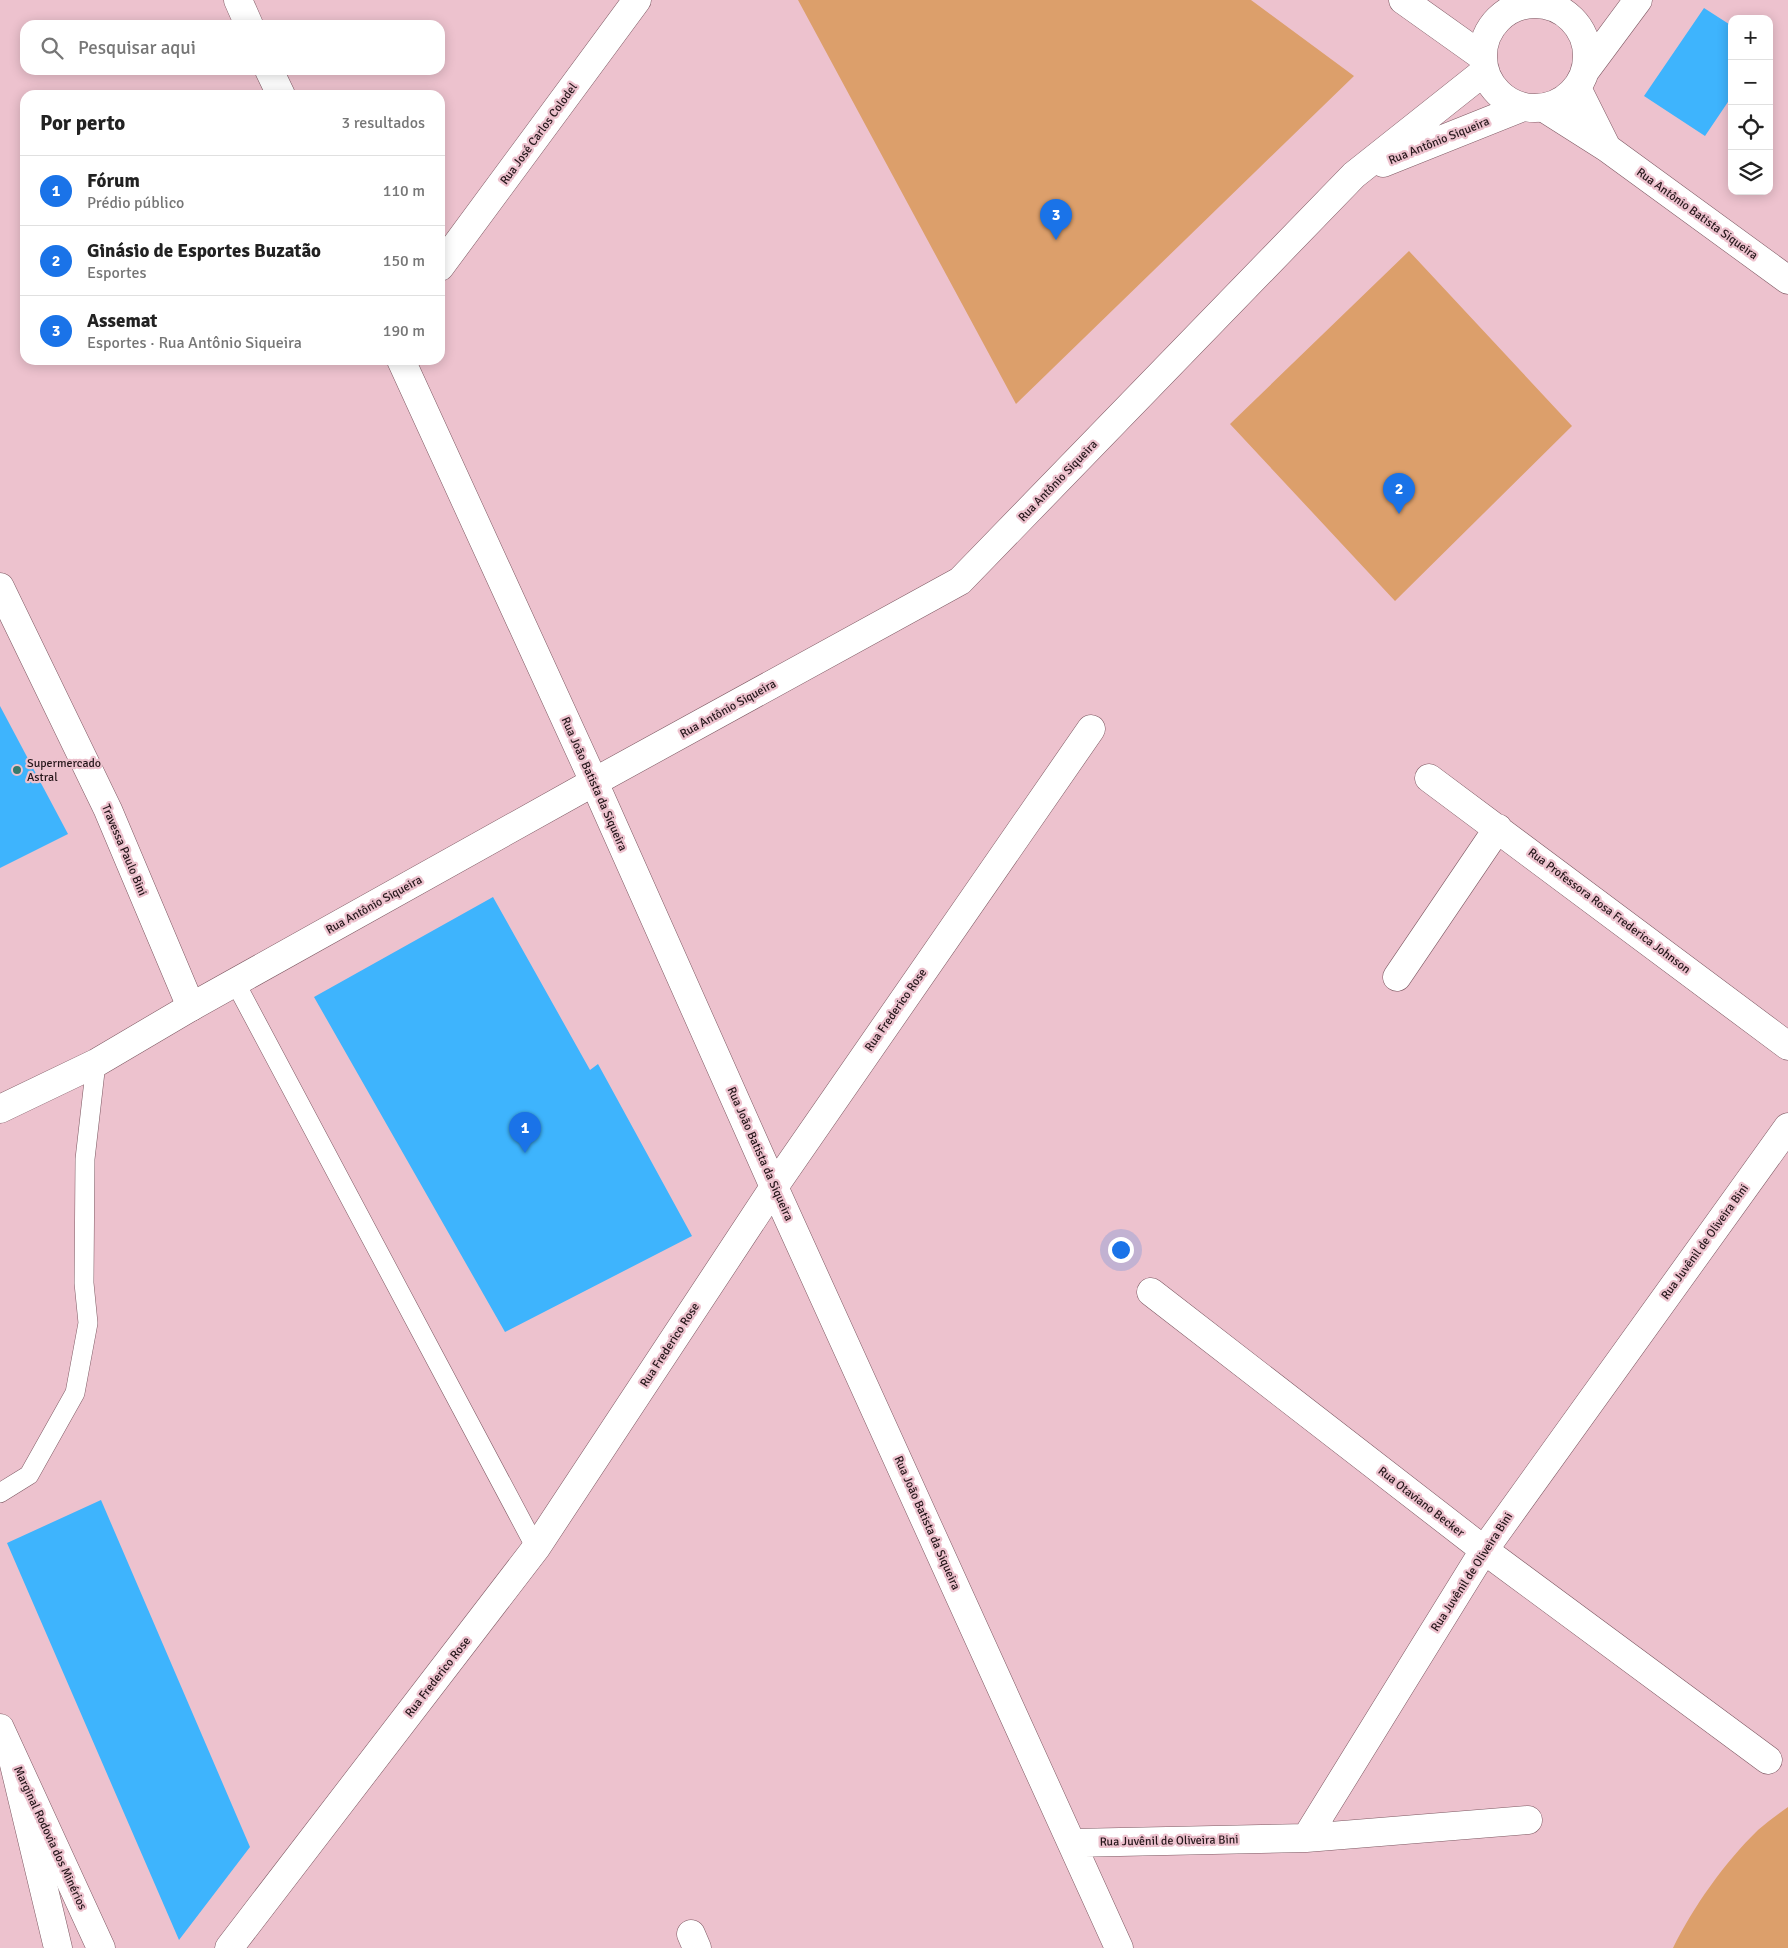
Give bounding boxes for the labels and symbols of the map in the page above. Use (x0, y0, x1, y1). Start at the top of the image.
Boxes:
street label: Rua José Carlos Colodel (497, 80, 581, 188)
street label: Rua Antônio Siqueira (1386, 114, 1492, 168)
street label: Rua Antônio Batista Siqueira (1633, 165, 1761, 263)
pin: 3 (1040, 199, 1072, 240)
street label: Rua Antônio Siqueira (1015, 437, 1101, 525)
pin: 2 (1383, 473, 1415, 514)
street label: Rua Antônio Siqueira (677, 676, 779, 742)
street label: Rua João Batista da Siqueira (558, 715, 630, 853)
place label: Supermercado Astral (27, 756, 101, 785)
marker: Supermercado Astral (11, 764, 23, 776)
street label: Travessa Paulo Bini (98, 802, 150, 898)
street label: Rua Professora Rosa Frederica Johnson (1525, 845, 1693, 977)
street label: Rua Antônio Siqueira (323, 872, 425, 938)
street label: Rua Frederico Rose (862, 966, 930, 1054)
street label: Rua João Batista da Siqueira (724, 1085, 796, 1223)
pin: 1 (509, 1112, 541, 1153)
street label: Rua Juvênil de Oliveira Bini (1658, 1181, 1752, 1303)
your location (1108, 1237, 1134, 1263)
street label: Rua Frederico Rose (637, 1300, 703, 1390)
street label: Rua João Batista da Siqueira (891, 1454, 963, 1592)
street label: Rua Otaviano Becker (1375, 1464, 1468, 1541)
street label: Rua Juvênil de Oliveira Bini (1428, 1510, 1516, 1634)
street label: Rua Frederico Rose (402, 1634, 474, 1720)
street label: Marginal Rodovia dos Minérios (10, 1764, 90, 1912)
street label: Rua Juvênil de Oliveira Bini (1099, 1832, 1239, 1850)

